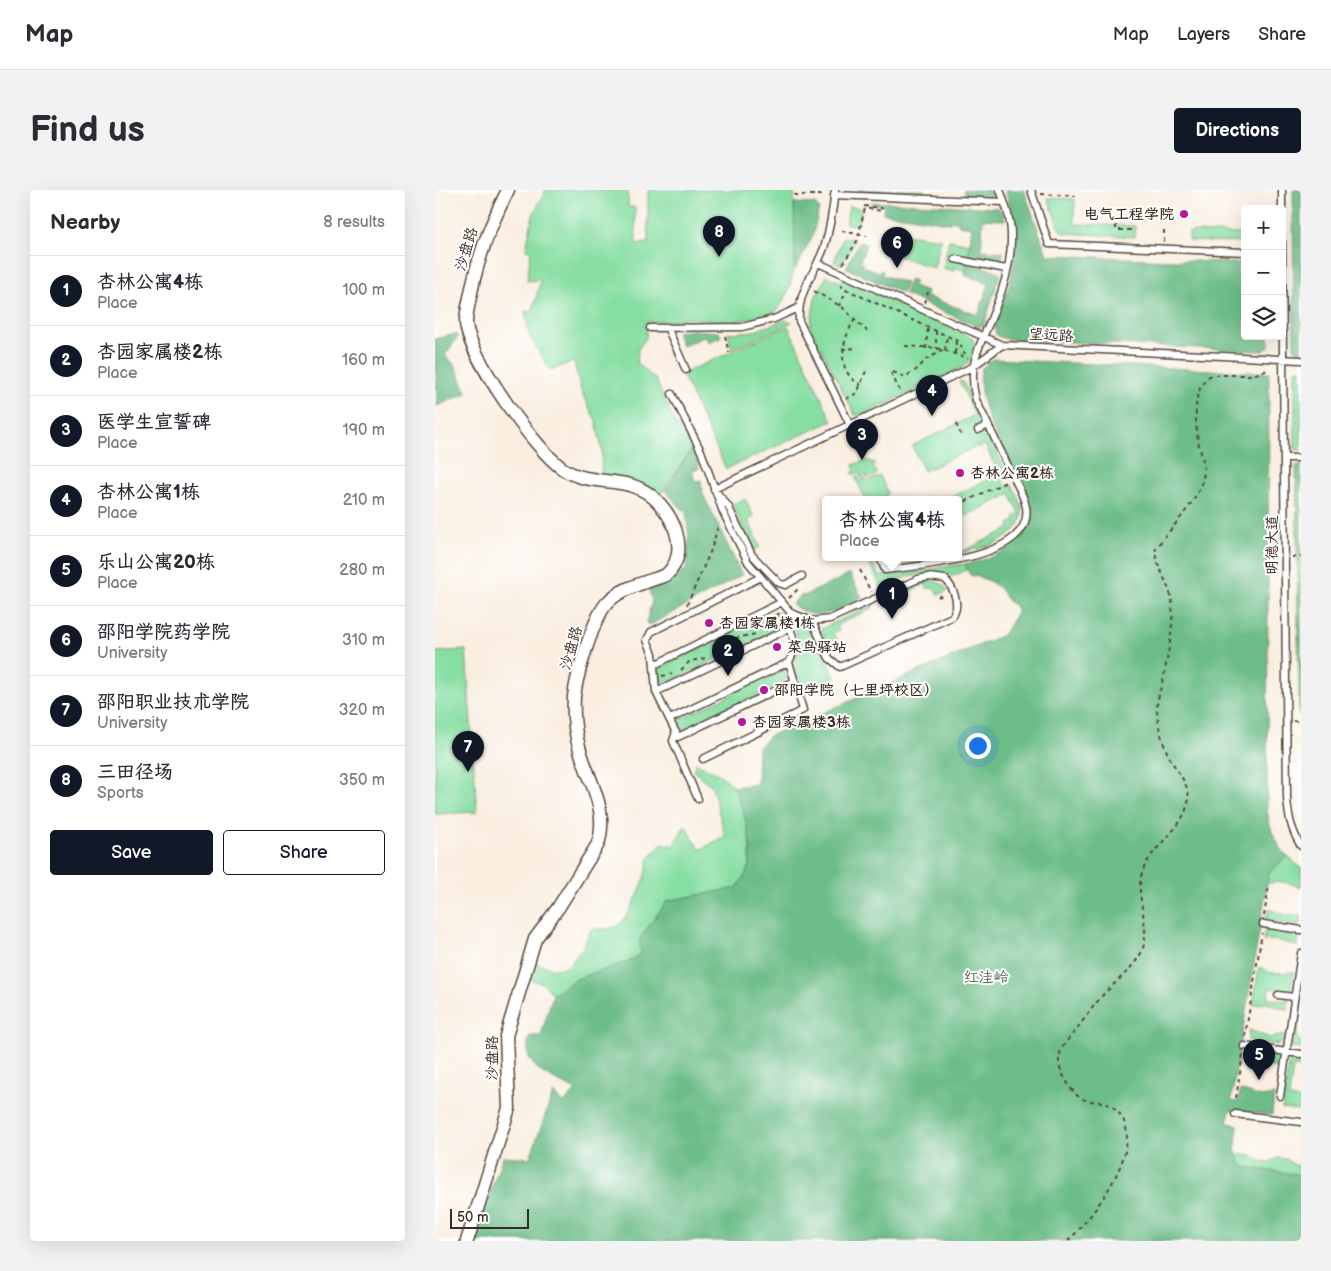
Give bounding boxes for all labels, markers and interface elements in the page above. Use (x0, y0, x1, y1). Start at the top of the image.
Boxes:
text: Map (25, 20, 73, 49)
text: Map (1113, 24, 1149, 45)
text: Layers (1177, 24, 1230, 45)
text: Share (1258, 24, 1306, 45)
button: Directions (1174, 108, 1301, 153)
text: Find us (30, 109, 145, 152)
place label: 电气工程学院 (1084, 205, 1174, 224)
map controls (1241, 205, 1286, 340)
button: + (1241, 205, 1286, 250)
marker: 电气工程学院 (1178, 208, 1190, 220)
text: Nearby (50, 210, 120, 235)
text: 8 results (323, 213, 385, 232)
pin: 8 (703, 216, 735, 257)
street label: 沙盘路 (451, 225, 482, 273)
pin: 6 (881, 227, 913, 268)
button: − (1241, 250, 1286, 295)
text: 杏林公寓4栋 (97, 271, 203, 294)
text: 1 (63, 281, 69, 300)
text: 100 m (342, 281, 385, 300)
text: Place (97, 294, 138, 313)
button: layers (1241, 295, 1286, 340)
street label: 望远路 (1028, 325, 1074, 346)
text: 杏园家属楼2栋 (97, 341, 222, 364)
text: 2 (61, 351, 71, 370)
text: 160 m (342, 351, 385, 370)
text: Place (97, 364, 138, 383)
pin: 4 (916, 375, 948, 416)
text: 医学生宣誓碑 (97, 411, 211, 434)
pin: 3 (846, 419, 878, 460)
text: 3 (61, 421, 71, 440)
text: 190 m (343, 421, 385, 440)
text: Place (97, 434, 138, 453)
place label: 杏林公寓2栋 (970, 464, 1054, 483)
marker: 杏林公寓2栋 (954, 467, 966, 479)
text: 杏林公寓1栋 (97, 481, 200, 504)
text: 4 (61, 491, 71, 510)
text: 210 m (343, 491, 385, 510)
popup (822, 496, 962, 561)
text: Place (97, 504, 138, 523)
text: 杏林公寓4栋 (839, 509, 945, 532)
street label: 明德大道 (1263, 515, 1282, 575)
text: Place (839, 532, 879, 551)
text: 乐山公寓20栋 (97, 551, 215, 574)
text: 5 (61, 561, 71, 580)
text: 280 m (339, 561, 385, 580)
text: Place (97, 574, 138, 593)
pin: 1 (876, 578, 908, 619)
place label: 杏园家属楼1栋 (719, 614, 815, 633)
marker: 杏园家属楼1栋 (703, 617, 715, 629)
text: 邵阳学院药学院 (97, 621, 230, 644)
street label: 沙盘路 (556, 624, 587, 672)
text: 6 (61, 631, 71, 650)
text: 310 m (342, 631, 385, 650)
pin: 2 (712, 635, 744, 676)
place label: 菜鸟驿站 (787, 638, 847, 657)
marker: 菜鸟驿站 (771, 641, 783, 653)
text: University (97, 644, 168, 663)
place label: 邵阳学院（七里坪校区） (774, 681, 939, 700)
marker: 邵阳学院（七里坪校区） (758, 684, 770, 696)
text: 邵阳职业技术学院 (97, 691, 249, 714)
text: 7 (62, 701, 70, 720)
text: 320 m (339, 701, 385, 720)
place label: 杏园家属楼3栋 (752, 713, 851, 732)
text: University (97, 714, 168, 733)
marker: 杏园家属楼3栋 (736, 716, 748, 728)
pin: 7 (452, 731, 484, 772)
your location (965, 733, 991, 759)
text: 三田径场 (97, 761, 173, 784)
text: 8 (61, 771, 71, 790)
text: 350 m (339, 771, 385, 790)
text: Sports (97, 784, 144, 803)
button: Save (50, 830, 213, 875)
button: Share (223, 830, 385, 875)
park label: 红洼岭 (963, 968, 1009, 987)
street label: 沙盘路 (483, 1035, 502, 1081)
pin: 5 (1243, 1039, 1275, 1080)
scale bar (450, 1206, 529, 1229)
text: 50 m (457, 1209, 489, 1226)

